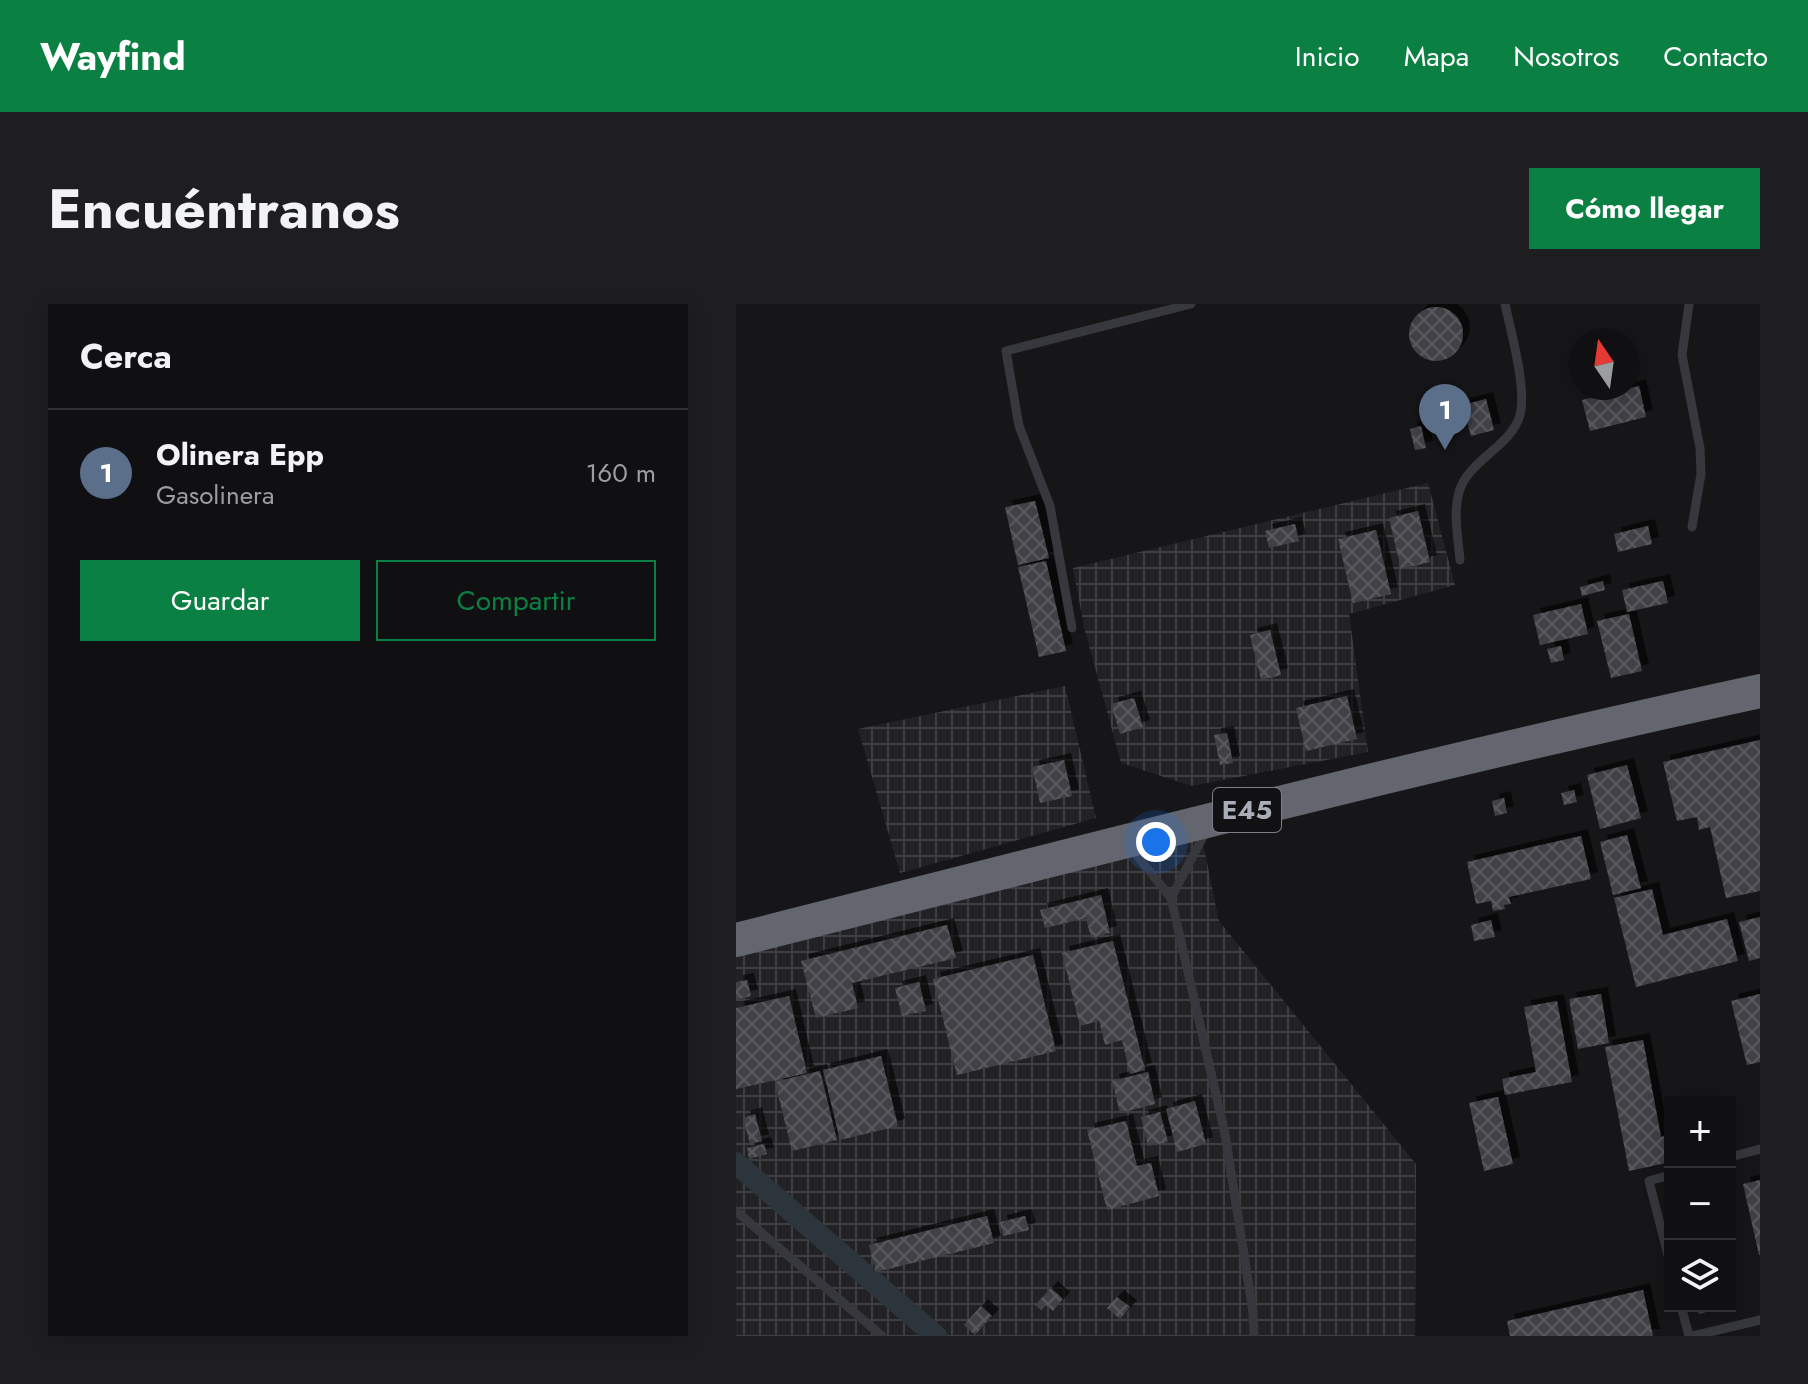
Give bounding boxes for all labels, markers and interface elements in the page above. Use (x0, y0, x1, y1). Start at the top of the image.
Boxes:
text: Wayfind (40, 29, 186, 84)
text: Inicio (1295, 36, 1360, 77)
text: Mapa (1404, 36, 1469, 77)
text: Nosotros (1513, 36, 1619, 77)
text: Contacto (1663, 36, 1768, 77)
text: Encuéntranos (48, 168, 400, 249)
button: Cómo llegar (1529, 168, 1760, 249)
north arrow (1568, 328, 1640, 400)
text: Cerca (80, 332, 172, 381)
pin: 1 (1419, 384, 1471, 450)
text: Olinera Epp (156, 433, 324, 476)
text: 1 (99, 454, 113, 492)
text: 160 m (586, 454, 656, 492)
text: Gasolinera (156, 476, 275, 514)
button: Guardar (80, 560, 360, 641)
button: Compartir (376, 560, 656, 641)
road number: E45 (1213, 788, 1281, 832)
your location (1136, 822, 1176, 862)
map controls (1664, 1096, 1736, 1312)
button: + (1664, 1096, 1736, 1168)
button: − (1664, 1168, 1736, 1240)
button: layers (1664, 1240, 1736, 1312)

